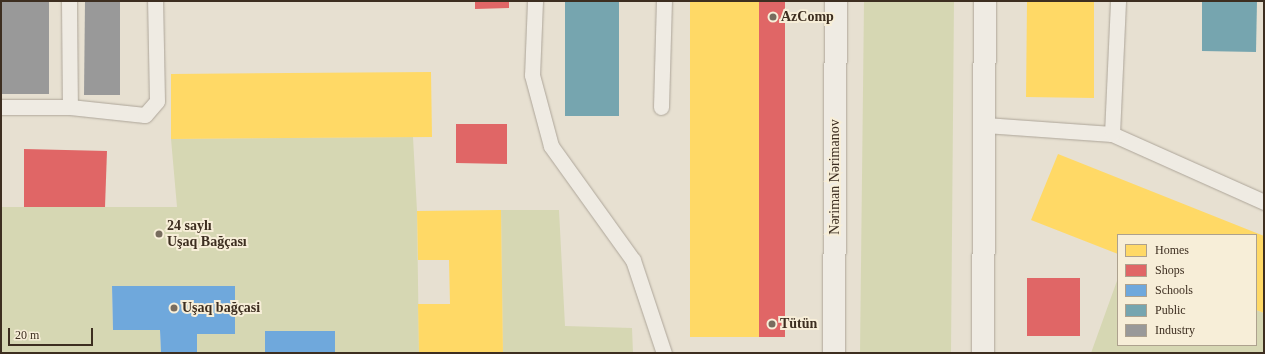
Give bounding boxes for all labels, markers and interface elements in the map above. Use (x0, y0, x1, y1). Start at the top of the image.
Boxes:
place label: AzComp (781, 9, 834, 25)
marker: AzComp (768, 12, 778, 22)
street label: Nəriman Nərimanov (827, 119, 843, 235)
place label: 24 saylı Uşaq Bağçası (167, 218, 247, 250)
marker: 24 saylı Uşaq Bağçası (154, 229, 164, 239)
legend (1117, 234, 1257, 346)
text: Homes (1155, 243, 1189, 257)
text: Shops (1155, 263, 1184, 277)
text: Schools (1155, 283, 1193, 297)
place label: Uşaq bağçasi (182, 300, 260, 316)
marker: Uşaq bağçasi (169, 303, 179, 313)
text: Public (1155, 303, 1186, 317)
place label: Tütün (780, 316, 817, 332)
marker: Tütün (767, 319, 777, 329)
scale bar (10, 320, 95, 346)
text: Industry (1155, 323, 1195, 337)
text: 20 m (15, 328, 39, 342)

